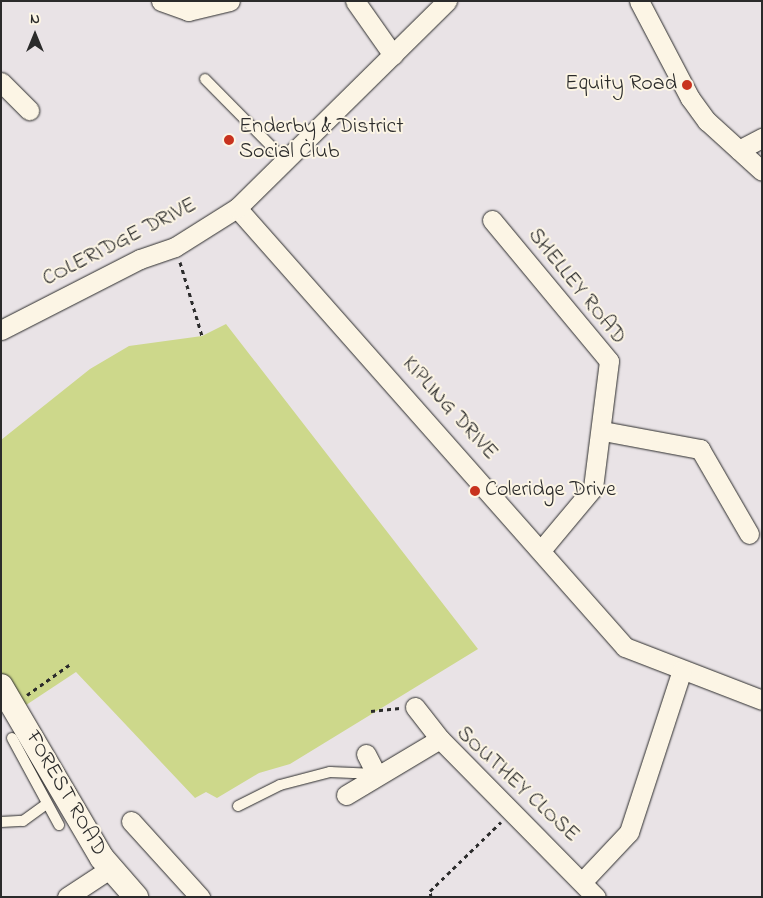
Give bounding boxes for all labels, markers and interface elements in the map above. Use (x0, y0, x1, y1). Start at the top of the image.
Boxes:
text: N (30, 9, 40, 30)
north arrow (10, 10, 60, 60)
place label: Equity Road (565, 72, 677, 98)
marker: Equity Road (681, 79, 693, 91)
place label: Enderby & District Social Club (239, 114, 404, 165)
marker: Enderby & District Social Club (223, 134, 235, 146)
street label: COLERIDGE DRIVE (39, 193, 201, 293)
street label: SHELLEY ROAD (521, 224, 631, 350)
street label: KIPLING DRIVE (396, 352, 502, 466)
place label: Coleridge Drive (485, 478, 616, 504)
marker: Coleridge Drive (469, 485, 481, 497)
street label: SOUTHEY CLOSE (450, 721, 584, 849)
street label: FOREST ROAD (19, 727, 111, 861)

